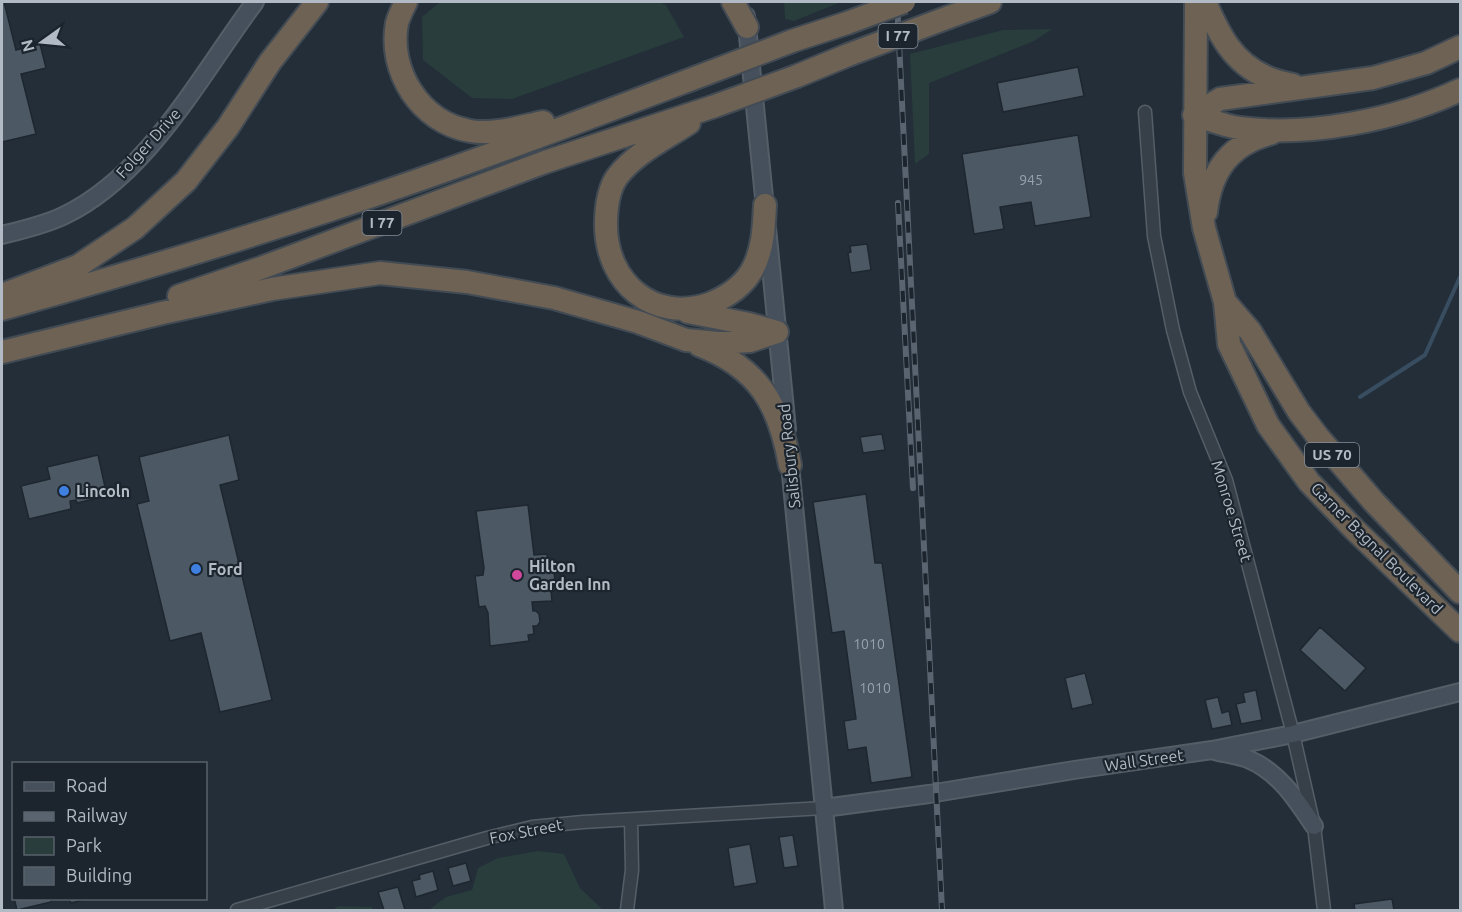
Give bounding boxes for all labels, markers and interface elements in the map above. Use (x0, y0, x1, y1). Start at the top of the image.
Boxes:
north arrow (12, 12, 72, 72)
road number: I 77 (878, 24, 918, 48)
text: N (17, 38, 38, 54)
street label: Folger Drive (112, 104, 184, 182)
house number: 945 (1019, 172, 1043, 188)
road number: I 77 (362, 211, 401, 235)
street label: Salisbury Road (775, 403, 803, 509)
road number: US 70 (1305, 443, 1359, 467)
street label: Monroe Street (1208, 458, 1256, 565)
street label: Garner Bagnal Boulevard (1308, 479, 1446, 617)
place label: Lincoln (76, 482, 130, 500)
marker: Lincoln (57, 484, 71, 498)
place label: Hilton Garden Inn (529, 557, 611, 593)
place label: Ford (208, 560, 243, 578)
marker: Ford (189, 562, 203, 576)
marker: Hilton Garden Inn (510, 568, 524, 582)
house number: 1010 (853, 636, 885, 652)
house number: 1010 (859, 680, 891, 696)
street label: Wall Street (1103, 745, 1185, 774)
legend (12, 762, 207, 900)
text: Road (66, 775, 108, 795)
text: Railway (66, 805, 128, 825)
street label: Fox Street (488, 815, 565, 847)
text: Park (66, 835, 102, 855)
text: Building (66, 865, 132, 885)

